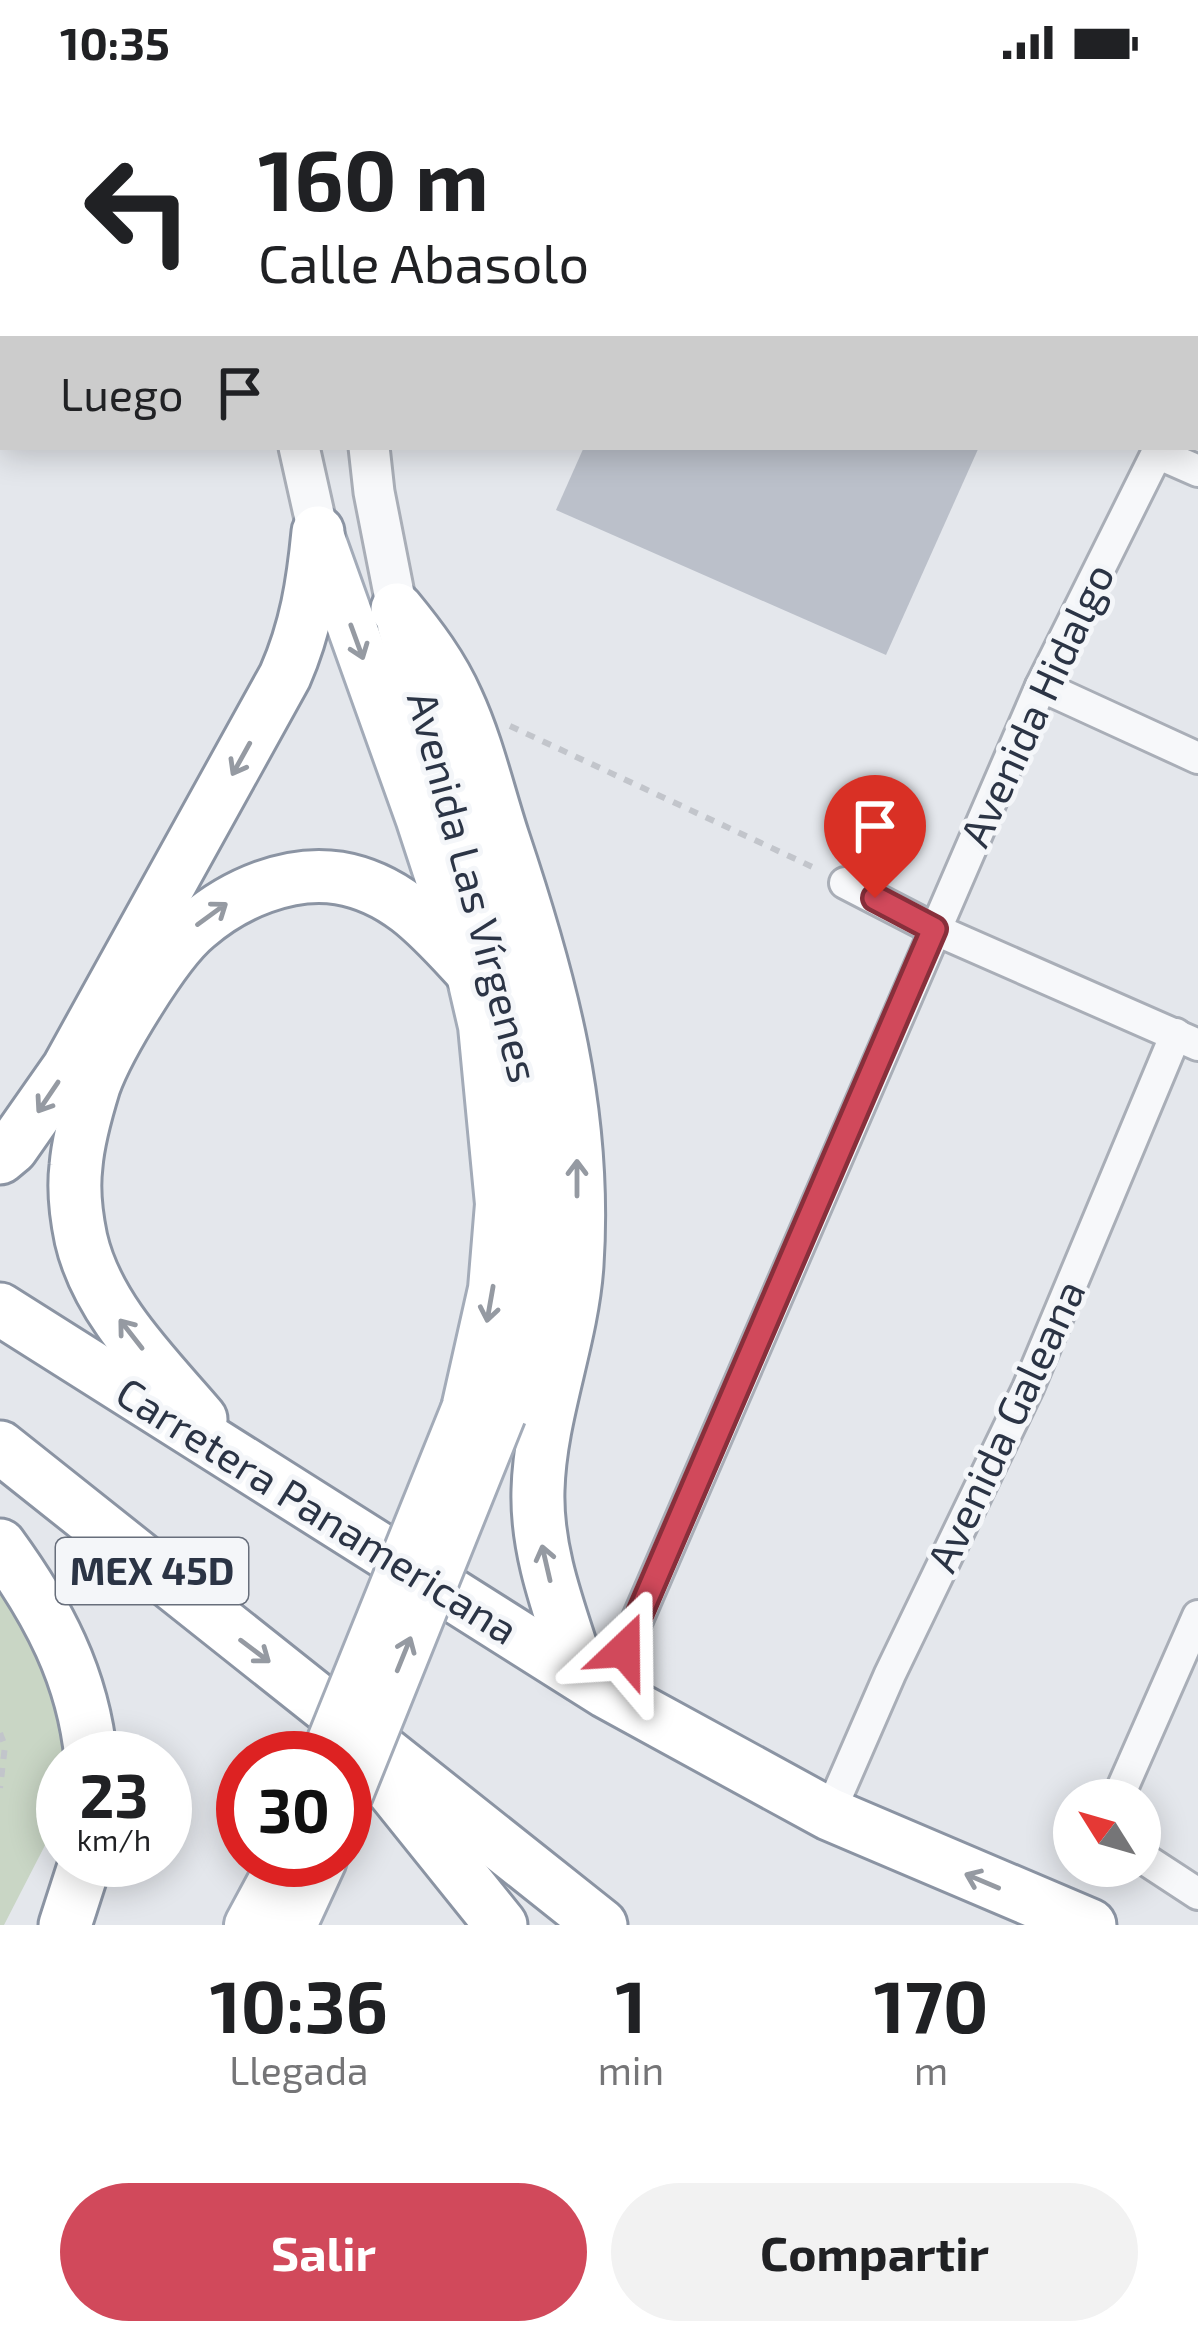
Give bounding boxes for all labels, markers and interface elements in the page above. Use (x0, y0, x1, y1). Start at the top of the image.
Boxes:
text: 10:35 (60, 15, 170, 69)
text: 160 m (258, 127, 489, 228)
icon: left (60, 132, 216, 288)
text: Calle Abasolo (258, 229, 589, 294)
icon: arrive (207, 360, 273, 426)
text: Luego (60, 366, 183, 420)
street label: Avenida Hidalgo (948, 555, 1123, 854)
one-way arrow (348, 623, 369, 660)
street label: Avenida Las Vírgenes (399, 686, 551, 1087)
one-way arrow (229, 740, 253, 775)
pin (824, 775, 926, 898)
icon: arrive (842, 793, 908, 859)
one-way arrow (195, 902, 228, 928)
one-way arrow (36, 1080, 61, 1114)
one-way arrow (566, 1159, 588, 1198)
street label: Avenida Galeana (915, 1271, 1094, 1579)
one-way arrow (478, 1283, 500, 1322)
one-way arrow (118, 1318, 145, 1350)
street label: Carretera Panamericana (108, 1365, 528, 1653)
road number: MEX 45D (56, 1538, 248, 1604)
one-way arrow (534, 1545, 557, 1583)
position arrow (561, 1587, 687, 1713)
one-way arrow (395, 1637, 417, 1674)
one-way arrow (238, 1638, 271, 1664)
speed limit sign: 30 (216, 1731, 372, 1887)
text: 23 (80, 1758, 148, 1830)
north arrow (1053, 1779, 1161, 1887)
map controls (1053, 1779, 1161, 1887)
text: km/h (77, 1821, 151, 1857)
one-way arrow (965, 1869, 1001, 1891)
text: 10:36 (210, 1961, 388, 2047)
text: 1 (615, 1961, 646, 2047)
text: 170 (874, 1961, 988, 2047)
text: Llegada (229, 2046, 368, 2093)
text: min (598, 2046, 664, 2093)
text: m (914, 2046, 948, 2093)
button: Salir (60, 2183, 587, 2321)
button: Compartir (611, 2183, 1138, 2321)

